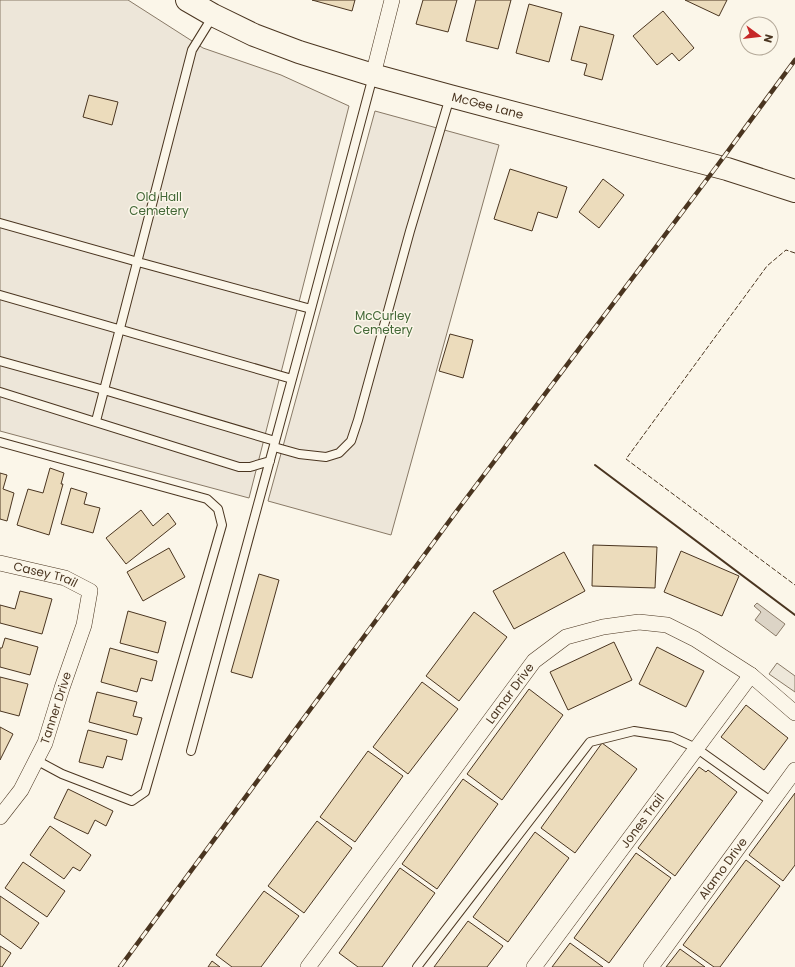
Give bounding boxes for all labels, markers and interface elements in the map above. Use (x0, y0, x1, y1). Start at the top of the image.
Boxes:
north arrow (739, 16, 779, 56)
text: N (760, 33, 777, 45)
street label: McGee Lane (450, 88, 526, 123)
park label: Old Hall Cemetery (129, 188, 189, 219)
park label: McCurley Cemetery (353, 307, 413, 338)
street label: Casey Trail (12, 557, 81, 591)
street label: Lamar Drive (481, 659, 538, 727)
street label: Tanner Drive (36, 669, 75, 746)
street label: Jones Trail (616, 790, 668, 851)
street label: Alamo Drive (694, 834, 751, 903)

